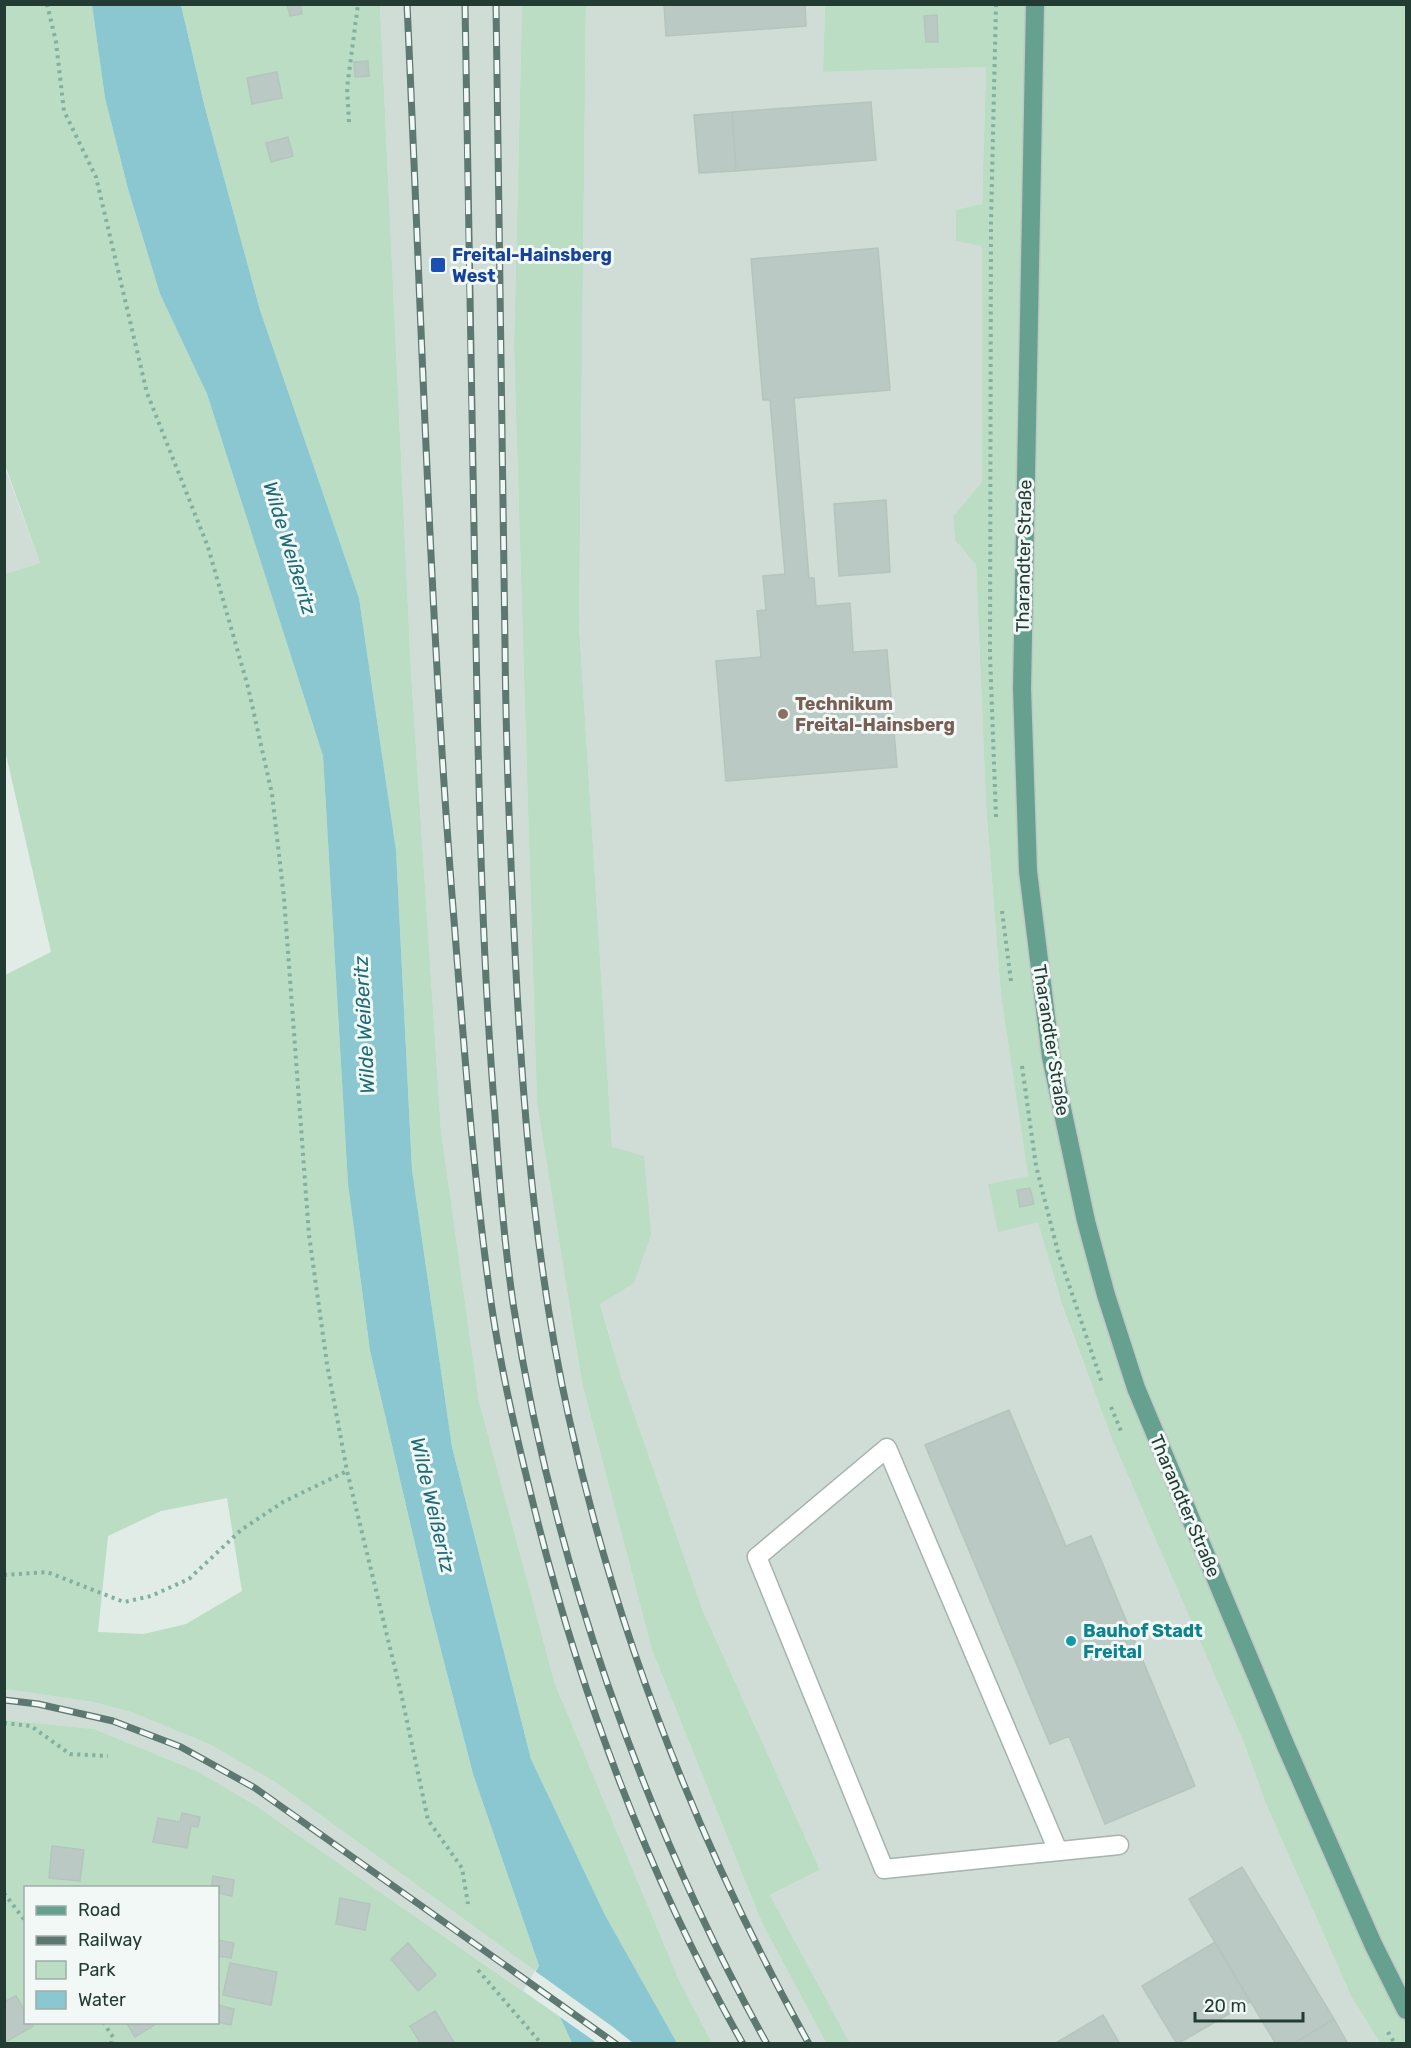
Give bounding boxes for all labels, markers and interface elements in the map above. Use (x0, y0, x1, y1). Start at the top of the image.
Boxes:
place label: Freital-Hainsberg West (452, 244, 612, 287)
marker: Freital-Hainsberg West (429, 256, 447, 274)
water label: Wilde Weißeritz (258, 478, 322, 618)
street label: Tharandter Straße (1012, 479, 1036, 633)
place label: Technikum Freital-Hainsberg (795, 693, 955, 736)
marker: Technikum Freital-Hainsberg (776, 707, 790, 721)
water label: Wilde Weißeritz (348, 955, 380, 1095)
street label: Tharandter Straße (1028, 963, 1074, 1117)
street label: Tharandter Straße (1145, 1431, 1225, 1581)
water label: Wilde Weißeritz (406, 1435, 460, 1575)
place label: Bauhof Stadt Freital (1083, 1620, 1203, 1663)
marker: Bauhof Stadt Freital (1064, 1634, 1078, 1648)
legend (24, 1886, 219, 2024)
text: Road (78, 1899, 121, 1921)
text: Railway (78, 1929, 142, 1951)
text: Park (78, 1959, 116, 1981)
scale bar (1195, 1985, 1303, 2023)
text: Water (78, 1989, 126, 2011)
text: 20 m (1204, 1995, 1246, 2017)

